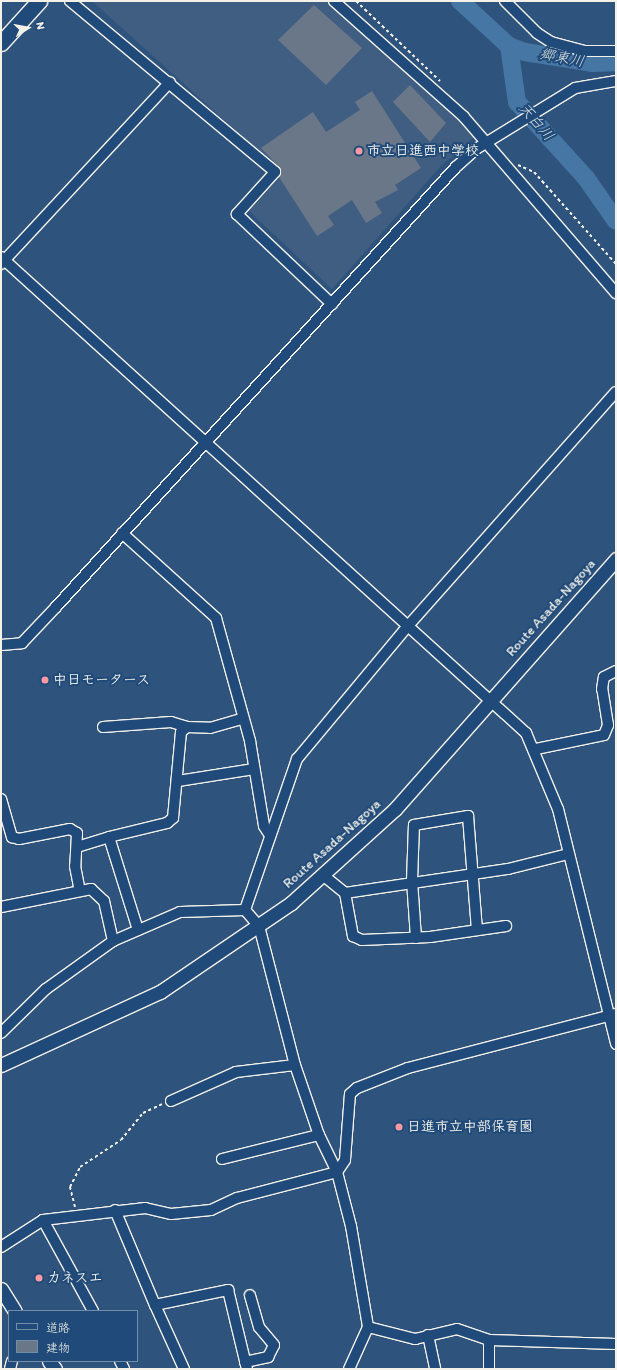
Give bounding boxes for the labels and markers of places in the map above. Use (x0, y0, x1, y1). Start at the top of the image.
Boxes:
place label: 市立日進西中学校 (367, 143, 479, 159)
marker: 市立日進西中学校 (354, 146, 364, 156)
place label: 中日モータース (53, 672, 151, 688)
marker: 中日モータース (40, 675, 50, 685)
place label: 日進市立中部保育園 (407, 1119, 533, 1135)
marker: 日進市立中部保育園 (394, 1122, 404, 1132)
place label: カネスエ (47, 1270, 103, 1286)
marker: カネスエ (34, 1273, 44, 1283)

